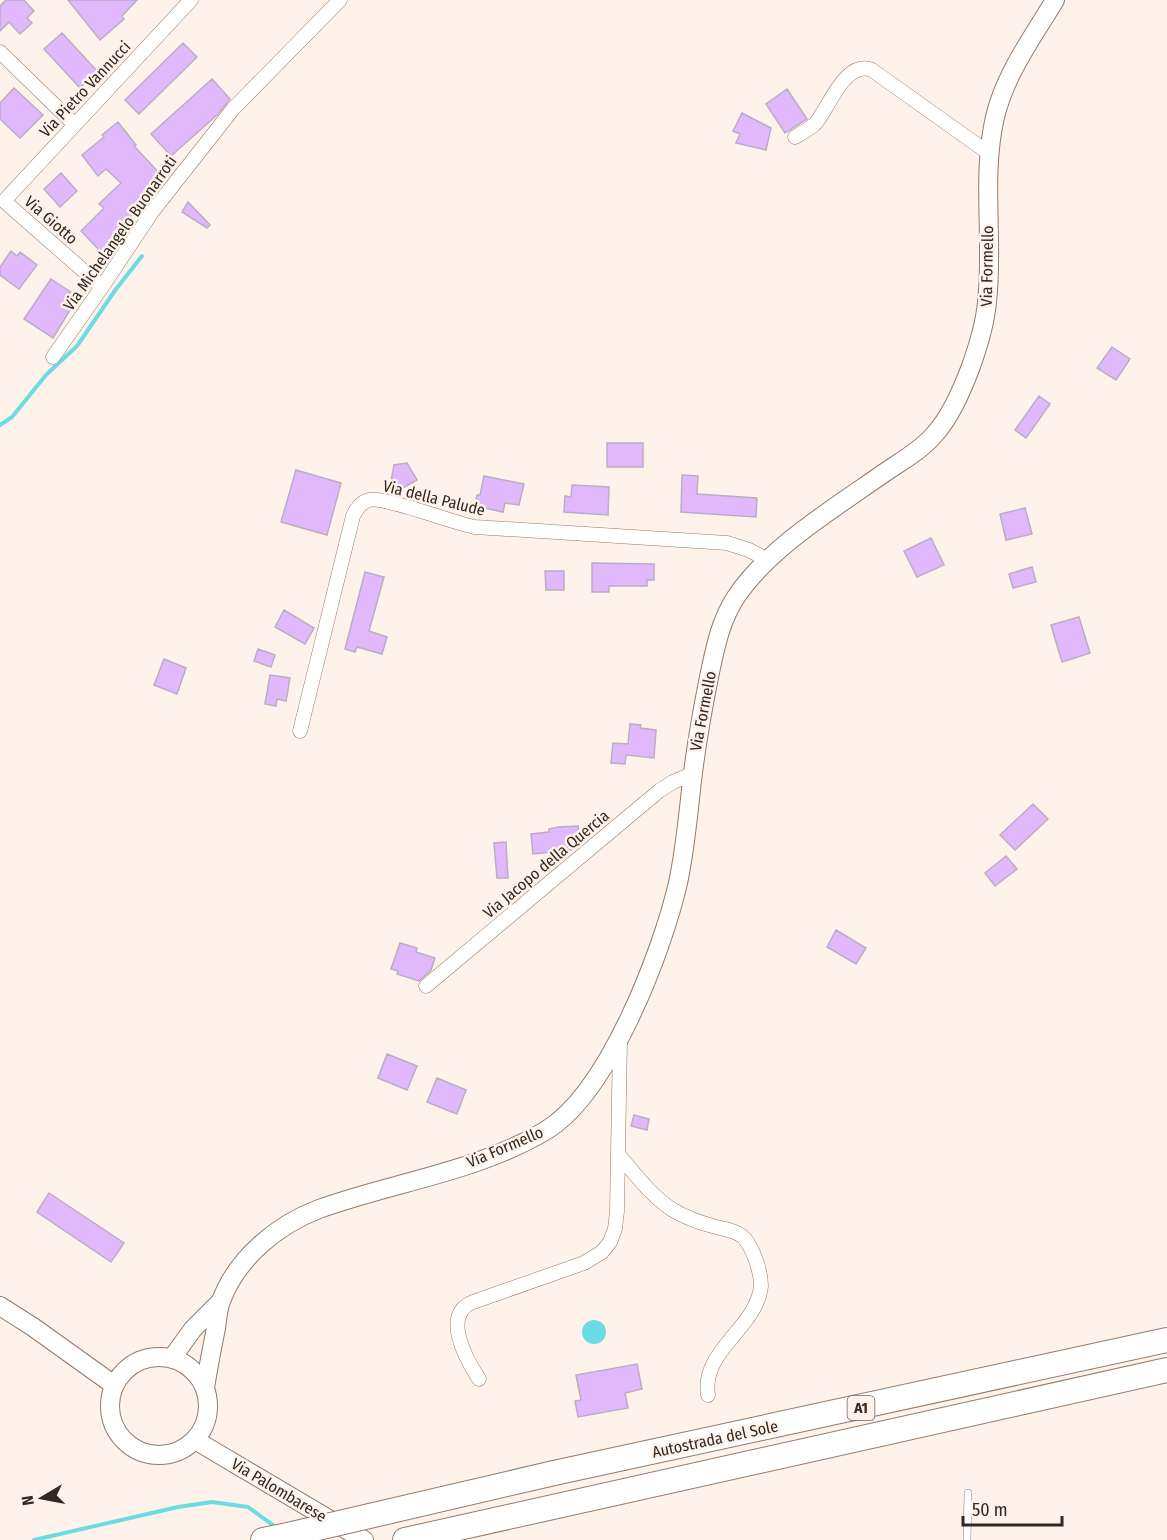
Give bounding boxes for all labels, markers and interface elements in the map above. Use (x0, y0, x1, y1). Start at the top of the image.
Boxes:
street label: Via Pietro Vannucci (36, 37, 134, 141)
street label: Via Michelangelo Buonarroti (59, 152, 181, 314)
street label: Via Giotto (21, 192, 81, 248)
street label: Via Formello (977, 225, 997, 307)
street label: Via della Palude (381, 476, 487, 520)
street label: Via Formello (686, 669, 720, 753)
street label: Via Jacopo della Quercia (479, 806, 613, 922)
street label: Via Formello (464, 1122, 546, 1172)
road number: A1 (848, 1396, 874, 1420)
street label: Autostrada del Sole (650, 1416, 780, 1462)
street label: Via Palombarese (228, 1454, 330, 1526)
north arrow (12, 1468, 72, 1528)
scale bar (963, 1489, 1062, 1527)
text: N (18, 1494, 38, 1507)
text: 50 m (972, 1499, 1008, 1521)

